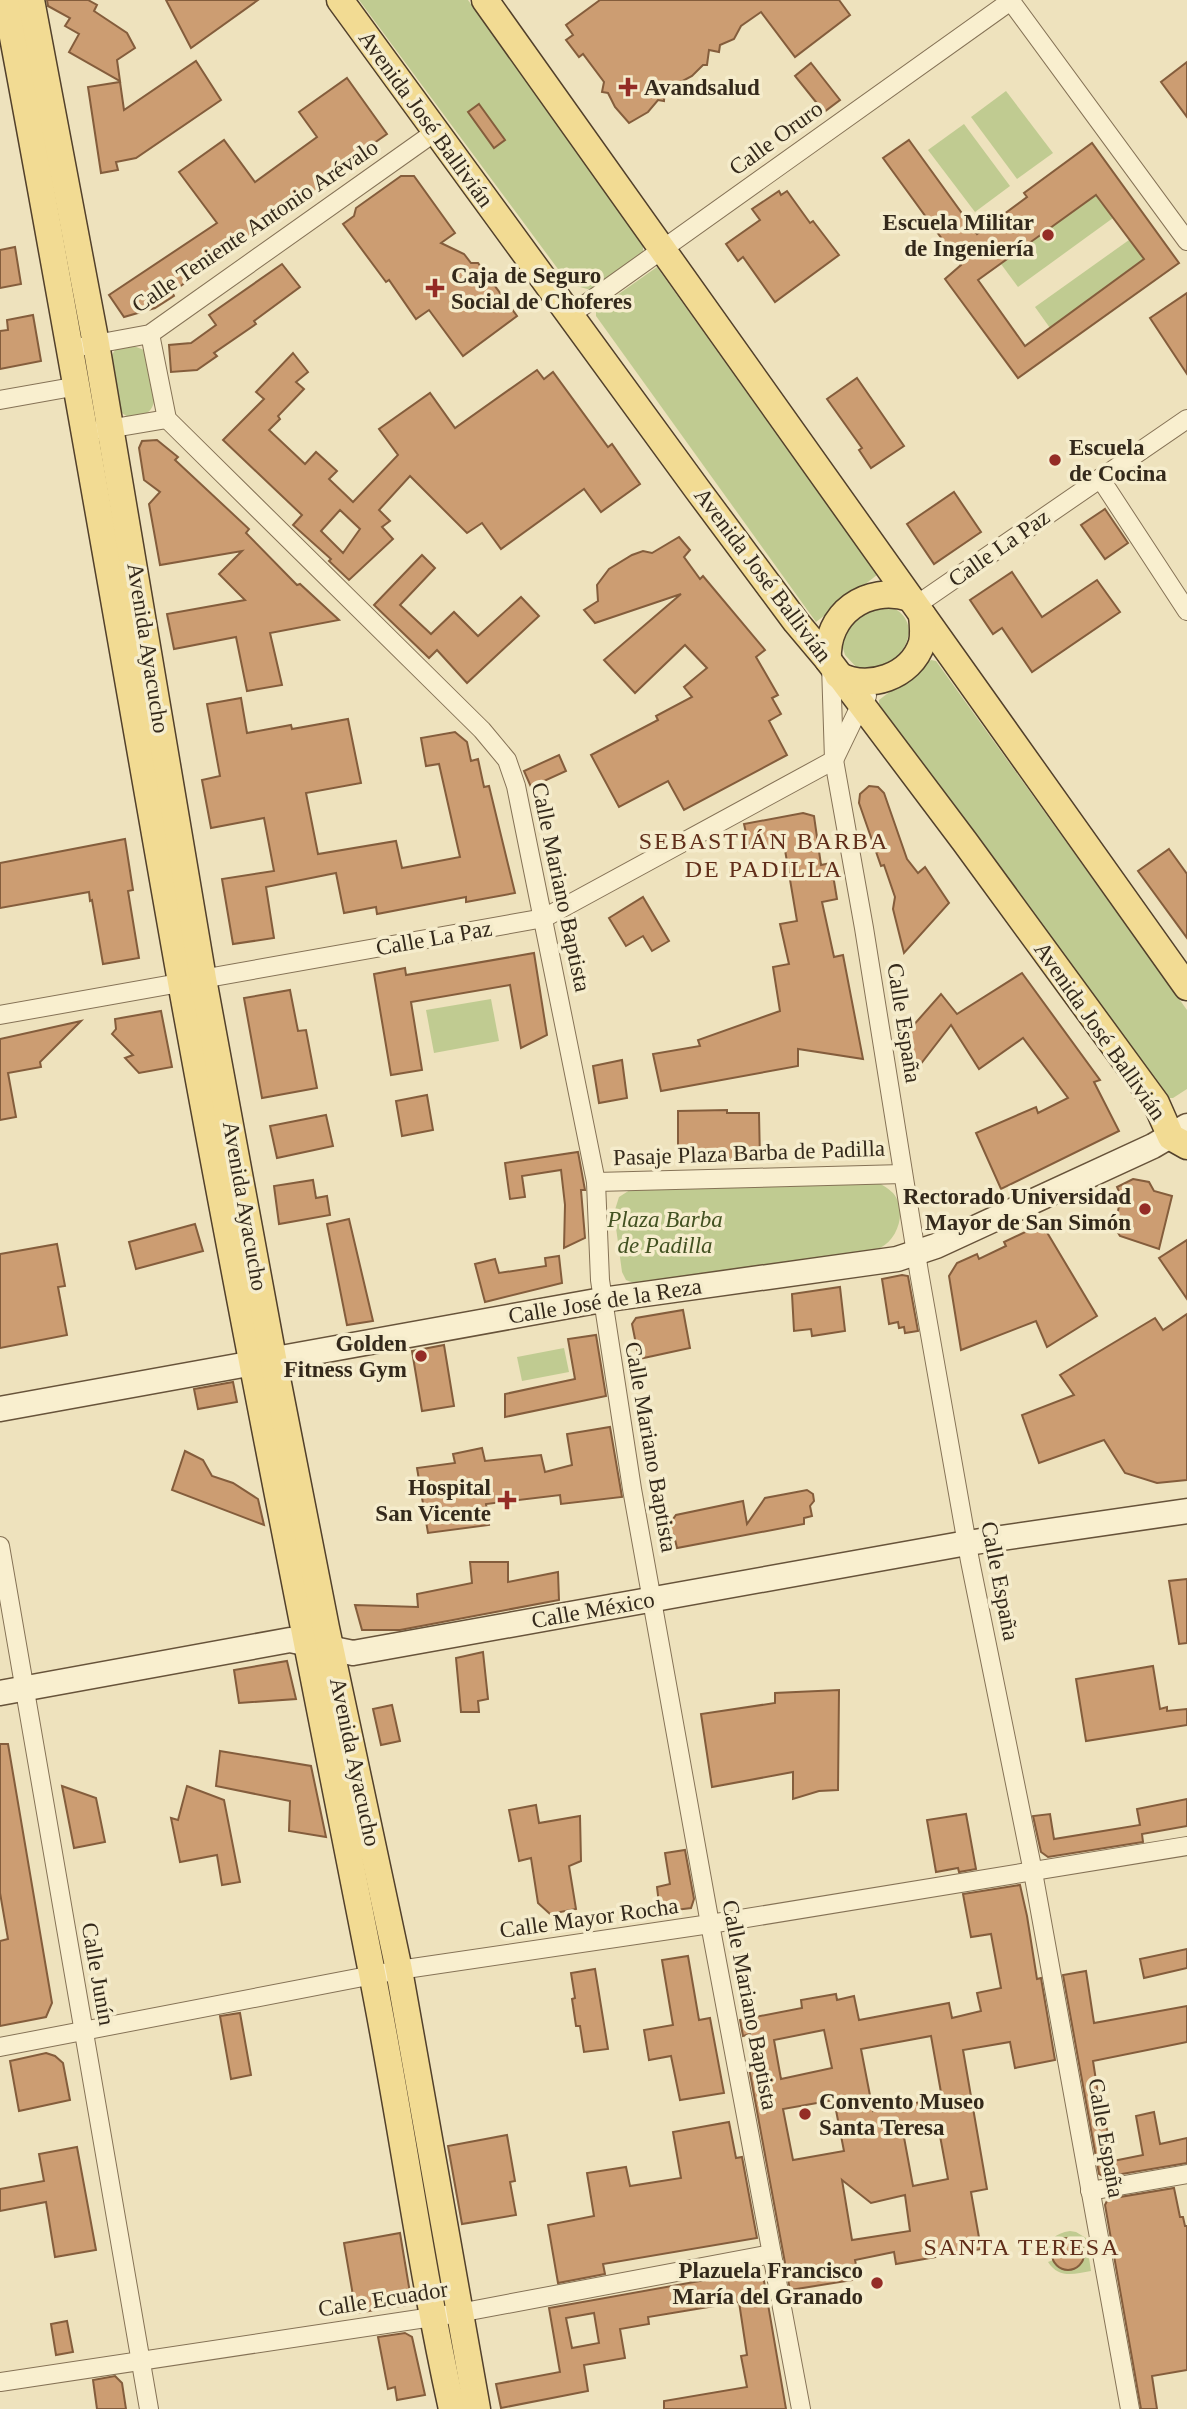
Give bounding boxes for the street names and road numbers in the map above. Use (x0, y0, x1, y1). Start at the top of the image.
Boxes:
street label: Avenida José Ballivián (354, 26, 499, 212)
street label: Calle Oruro (724, 96, 828, 180)
street label: Calle Teniente Antonio Arévalo (127, 134, 383, 318)
street label: Avenida José Ballivián (689, 483, 837, 667)
street label: Calle La Paz (944, 504, 1054, 592)
street label: Avenida Ayacucho (122, 561, 174, 735)
street label: Calle Mariano Baptista (527, 780, 595, 994)
street label: Calle La Paz (374, 915, 494, 961)
street label: Avenida José Ballivián (1029, 937, 1171, 1125)
street label: Calle España (882, 961, 926, 1085)
street label: Avenida Ayacucho (218, 1119, 272, 1293)
street label: Pasaje Plaza Barba de Padilla (613, 1136, 885, 1170)
street label: Calle José de la Reza (507, 1273, 703, 1329)
street label: Calle Mariano Baptista (620, 1340, 682, 1554)
street label: Calle España (976, 1519, 1024, 1643)
street label: Calle México (530, 1587, 656, 1633)
street label: Avenida Ayacucho (325, 1675, 385, 1849)
street label: Calle Mayor Rocha (498, 1893, 680, 1943)
street label: Calle Mariano Baptista (717, 1898, 783, 2112)
street label: Calle Junín (77, 1921, 119, 2028)
street label: Calle España (1083, 2076, 1129, 2200)
street label: Calle Ecuador (316, 2276, 450, 2322)

